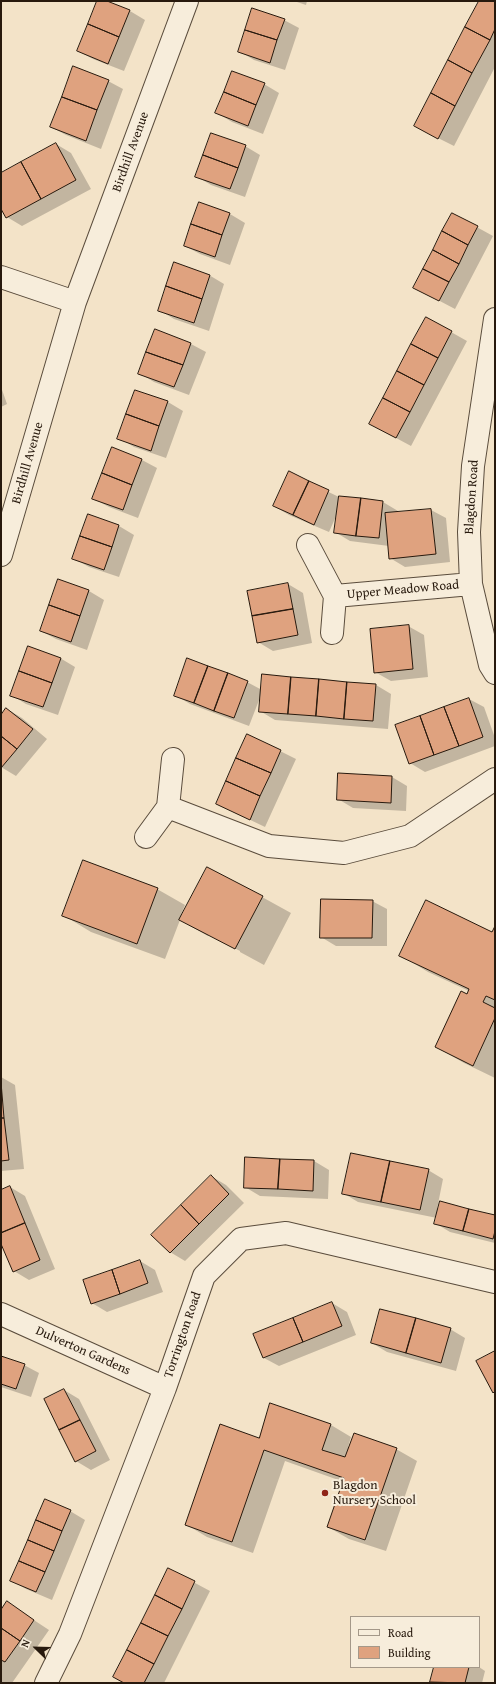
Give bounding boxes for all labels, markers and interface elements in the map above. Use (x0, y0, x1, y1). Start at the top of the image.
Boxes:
street label: Birdhill Avenue (109, 110, 153, 194)
street label: Birdhill Avenue (9, 420, 47, 506)
street label: Blagdon Road (462, 459, 482, 535)
street label: Upper Meadow Road (346, 577, 460, 603)
street label: Torrington Road (161, 1290, 205, 1380)
street label: Dulverton Gardens (33, 1323, 133, 1379)
place label: Blagdon Nursery School (333, 1478, 416, 1509)
marker: Blagdon Nursery School (320, 1488, 330, 1498)
legend (350, 1616, 480, 1668)
text: Road (388, 1624, 413, 1641)
north arrow (16, 1628, 56, 1668)
text: N (16, 1637, 34, 1650)
text: Building (388, 1644, 431, 1661)

